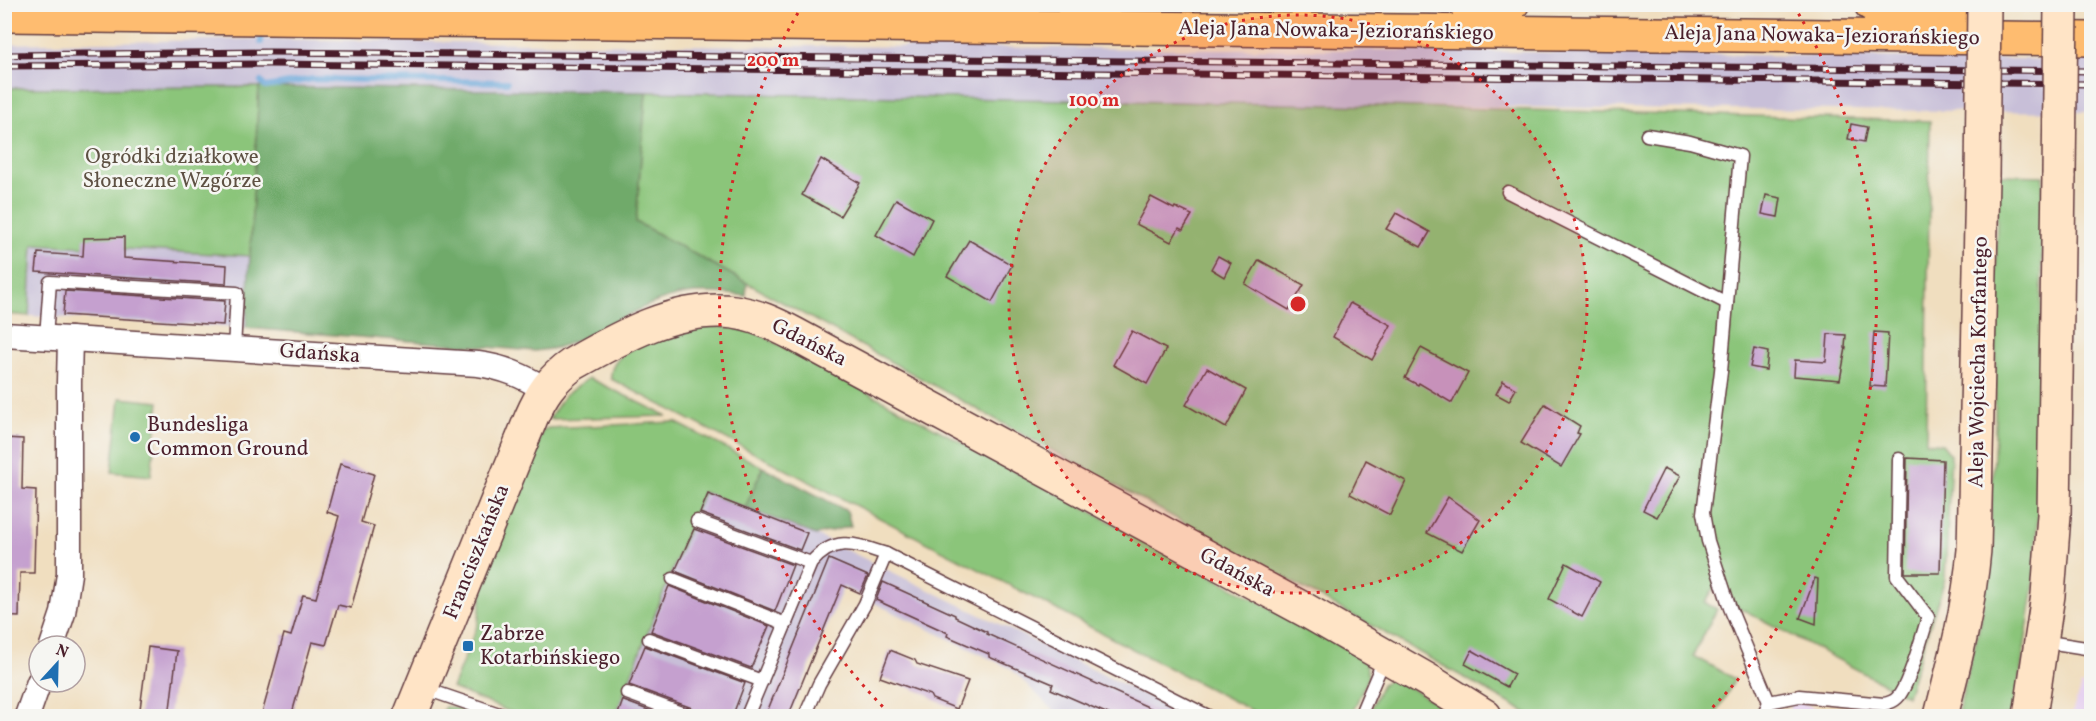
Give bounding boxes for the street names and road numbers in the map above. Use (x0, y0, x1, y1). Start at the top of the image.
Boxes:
street label: Aleja Jana Nowaka-Jeziorańskiego (1178, 14, 1494, 48)
street label: Aleja Jana Nowaka-Jeziorańskiego (1664, 19, 1980, 53)
street label: Aleja Wojciecha Korfantego (1962, 236, 1996, 488)
street label: Gdańska (766, 312, 852, 374)
street label: Gdańska (279, 337, 361, 371)
street label: Franciszkańska (437, 480, 517, 624)
street label: Gdańska (1194, 541, 1280, 605)

